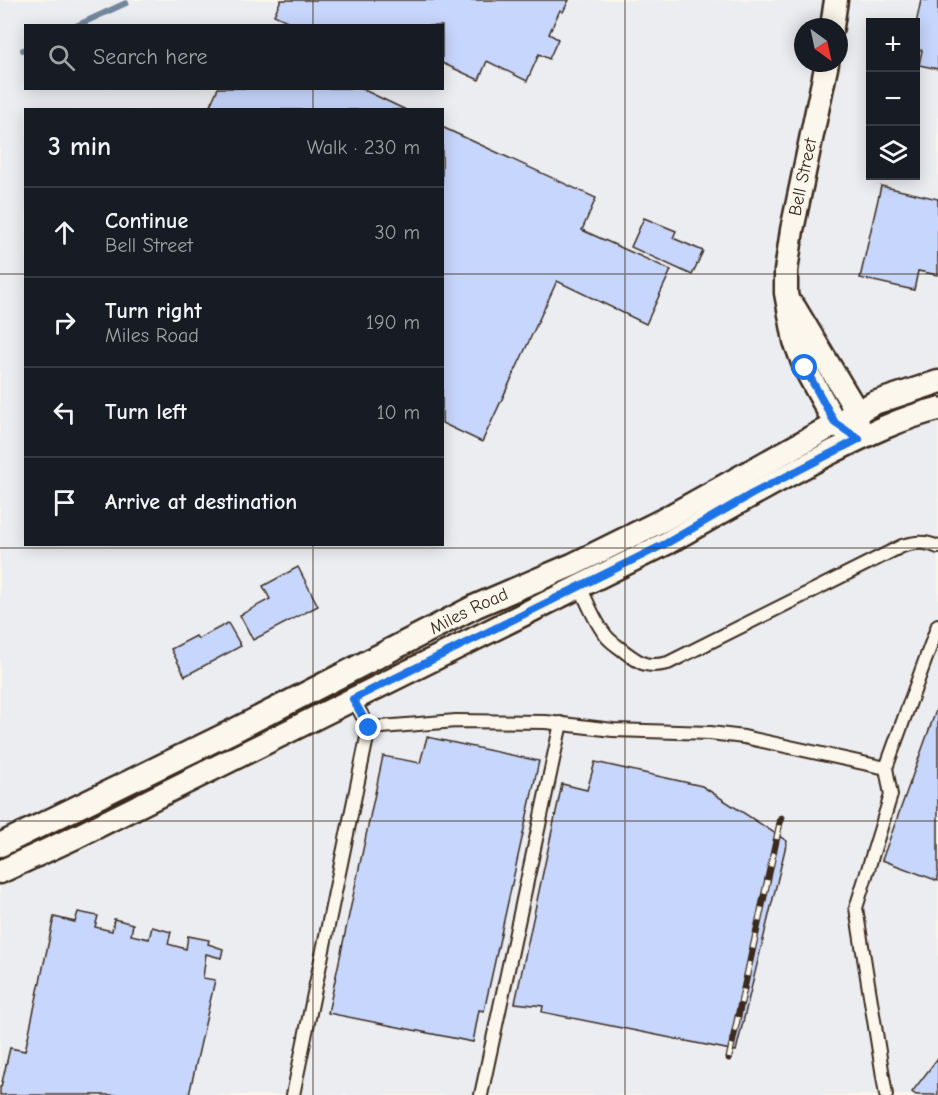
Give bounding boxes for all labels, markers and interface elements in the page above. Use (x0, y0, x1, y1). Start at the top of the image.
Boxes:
north arrow (794, 18, 848, 72)
map controls (866, 18, 920, 180)
button: + (866, 18, 920, 72)
search box (24, 24, 444, 90)
icon: search (45, 41, 78, 74)
text: Search here (93, 44, 208, 70)
button: − (866, 72, 920, 126)
button: layers (866, 126, 920, 180)
text: 3 min (48, 132, 111, 162)
street label: Bell Street (785, 135, 822, 218)
text: Walk · 230 m (307, 136, 420, 159)
text: Continue (105, 208, 188, 234)
icon: ahead (48, 216, 81, 249)
text: 30 m (374, 221, 420, 244)
text: Bell Street (105, 234, 193, 257)
text: Turn right (105, 298, 202, 324)
icon: right (48, 306, 81, 339)
text: 190 m (366, 311, 420, 334)
text: Miles Road (105, 324, 199, 347)
route start (791, 354, 817, 380)
icon: left (48, 396, 81, 429)
text: Turn left (105, 399, 187, 425)
text: 10 m (377, 401, 420, 424)
icon: arrive (48, 486, 81, 519)
text: Arrive at destination (105, 489, 297, 515)
street label: Miles Road (426, 583, 511, 639)
route end (355, 714, 381, 740)

